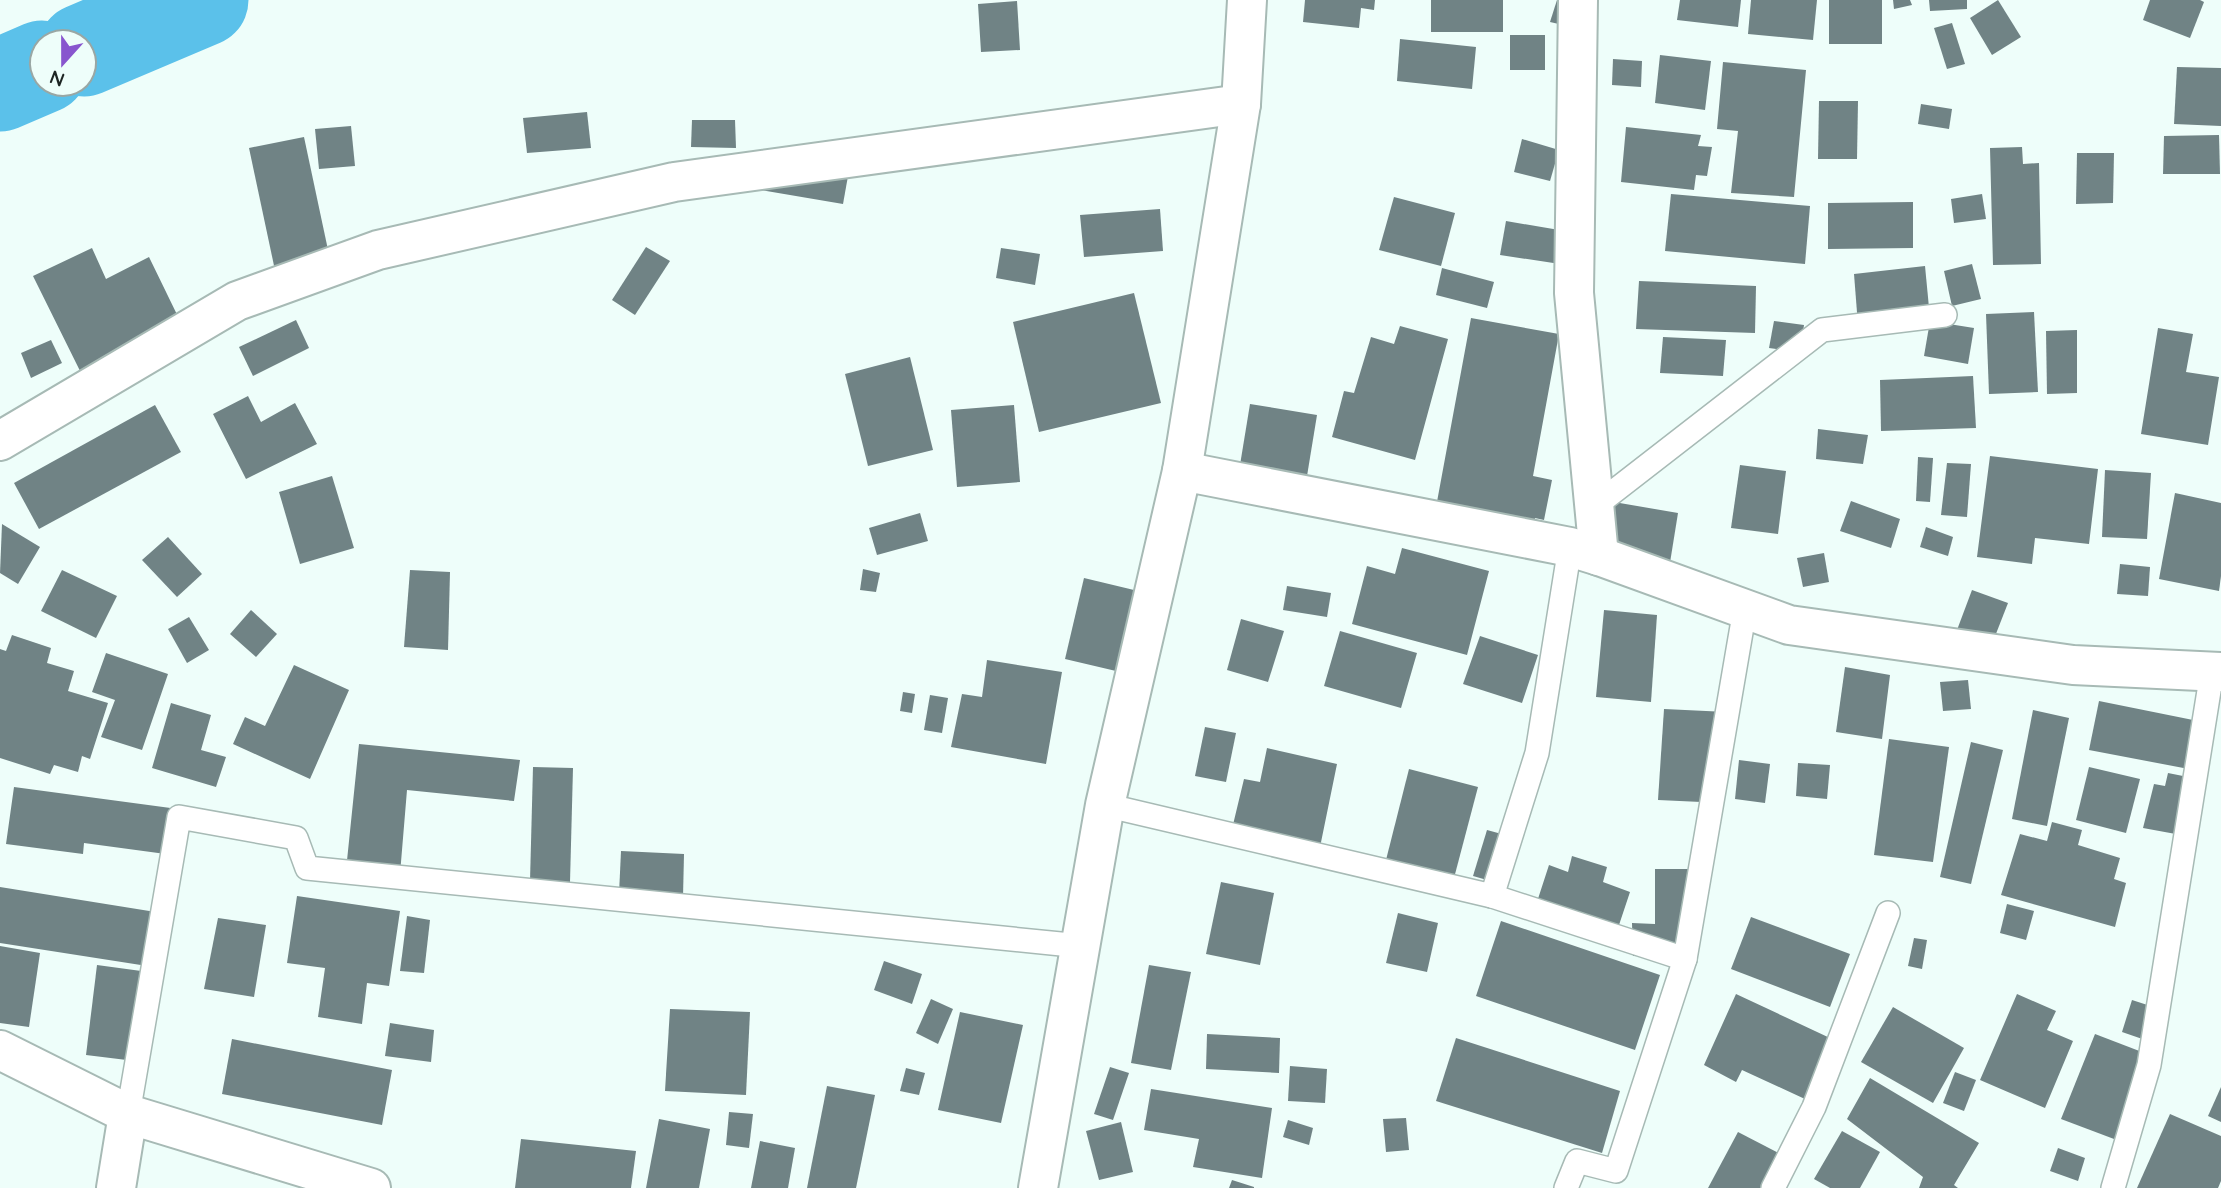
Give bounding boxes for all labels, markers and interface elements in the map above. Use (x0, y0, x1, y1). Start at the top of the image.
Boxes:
north arrow (28, 28, 98, 98)
text: N (46, 65, 68, 93)

